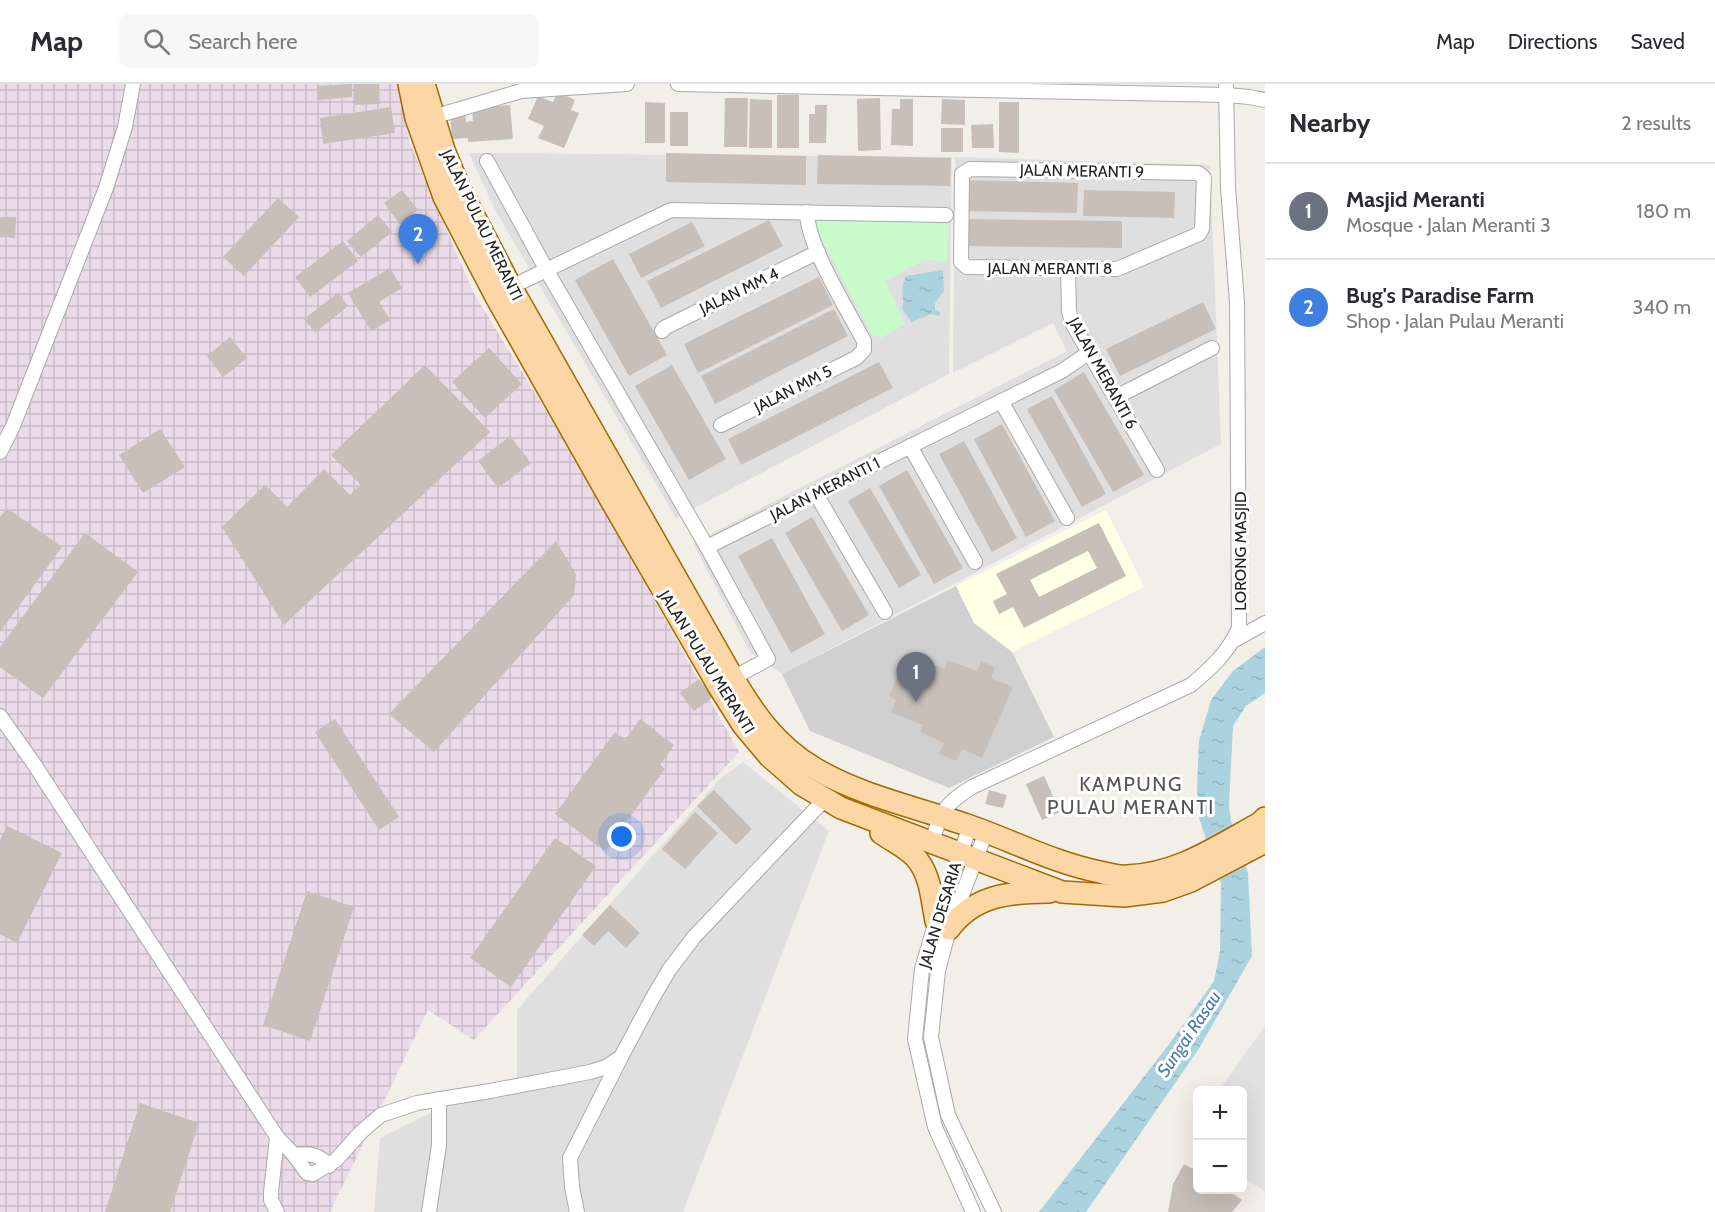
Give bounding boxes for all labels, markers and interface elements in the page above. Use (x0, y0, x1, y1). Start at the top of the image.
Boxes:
search box (119, 14, 539, 68)
text: Map (30, 24, 83, 58)
icon: search (140, 25, 173, 58)
text: Search here (188, 28, 297, 55)
text: Map (1436, 29, 1475, 54)
text: Directions (1508, 29, 1597, 54)
text: Saved (1630, 29, 1685, 54)
text: Nearby (1289, 107, 1370, 139)
text: 2 results (1621, 111, 1691, 135)
street label: JALAN PULAU MERANTI (437, 146, 527, 303)
street label: JALAN MERANTI 9 (1019, 160, 1144, 182)
text: Masjid Meranti (1346, 186, 1485, 213)
text: 1 (1305, 199, 1312, 223)
text: 180 m (1636, 199, 1691, 223)
text: Mosque · Jalan Meranti 3 (1346, 213, 1551, 237)
pin: 2 (398, 214, 438, 264)
street label: JALAN MERANTI 8 (986, 259, 1113, 278)
street label: JALAN MM 4 (696, 264, 782, 319)
text: Bug's Paradise Farm (1346, 282, 1534, 309)
text: 2 (1303, 295, 1314, 319)
text: 340 m (1633, 295, 1691, 319)
text: Shop · Jalan Pulau Meranti (1346, 309, 1564, 333)
street label: JALAN MERANTI 6 (1064, 313, 1141, 432)
street label: JALAN MM 5 (750, 361, 835, 417)
street label: JALAN MERANTI 1 (766, 453, 883, 525)
street label: LORONG MASJID (1231, 491, 1250, 611)
street label: JALAN PULAU MERANTI (655, 586, 759, 737)
pin: 1 (896, 652, 936, 702)
district label: KAMPUNG PULAU MERANTI (1047, 772, 1215, 819)
your location (607, 822, 636, 851)
street label: JALAN DESARIA (915, 860, 965, 971)
water label: Sungai Rasau (1152, 987, 1226, 1081)
map controls (1193, 1086, 1247, 1194)
button: + (1193, 1086, 1247, 1140)
button: − (1193, 1140, 1247, 1194)

